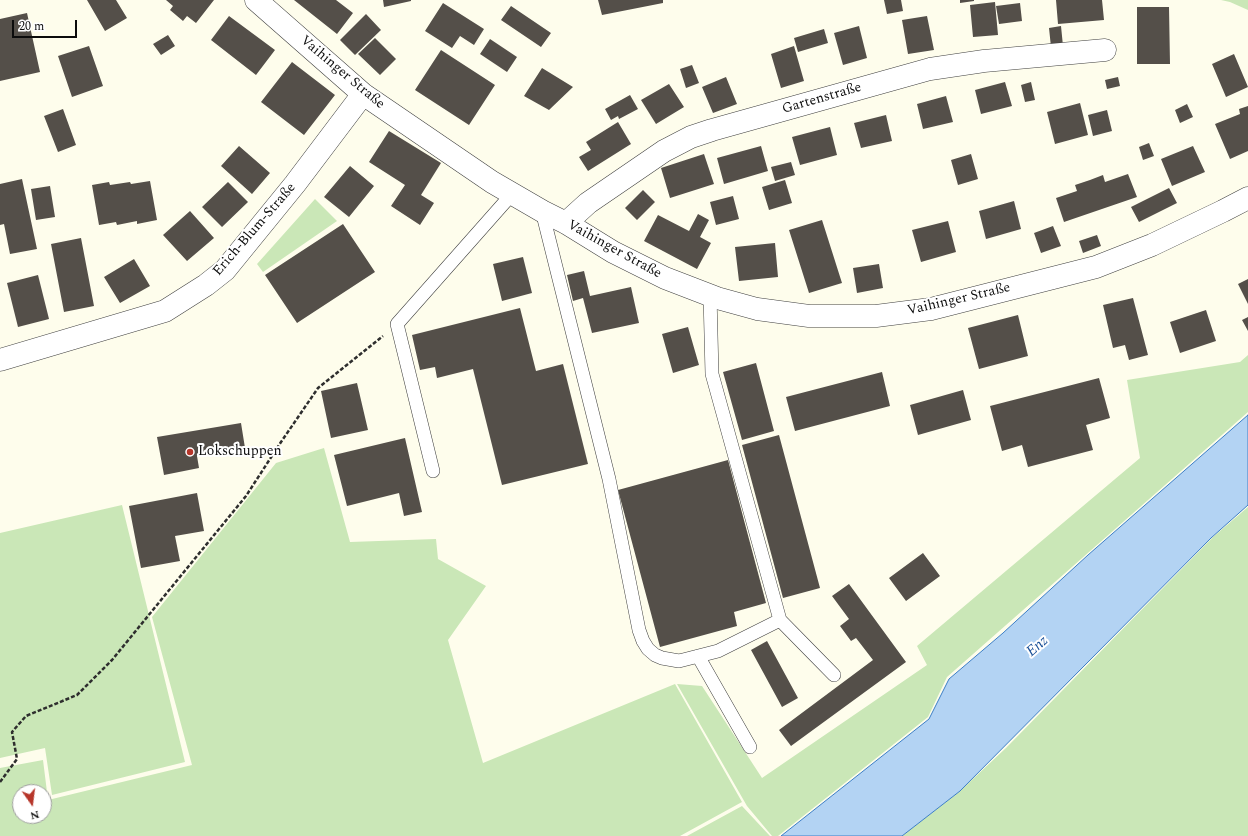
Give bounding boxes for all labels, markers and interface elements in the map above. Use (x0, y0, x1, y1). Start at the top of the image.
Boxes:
scale bar (14, 12, 79, 38)
text: 20 m (19, 17, 44, 36)
street label: Vaihinger Straße (296, 33, 388, 113)
street label: Gartenstraße (780, 80, 864, 118)
street label: Erich-Blum-Straße (210, 180, 300, 280)
street label: Vaihinger Straße (564, 217, 664, 283)
street label: Vaihinger Straße (906, 280, 1012, 320)
place label: Lokschuppen (198, 444, 282, 460)
marker: Lokschuppen (185, 447, 195, 457)
water label: Enz (1023, 633, 1053, 661)
north arrow (12, 784, 52, 824)
text: N (28, 806, 41, 824)

